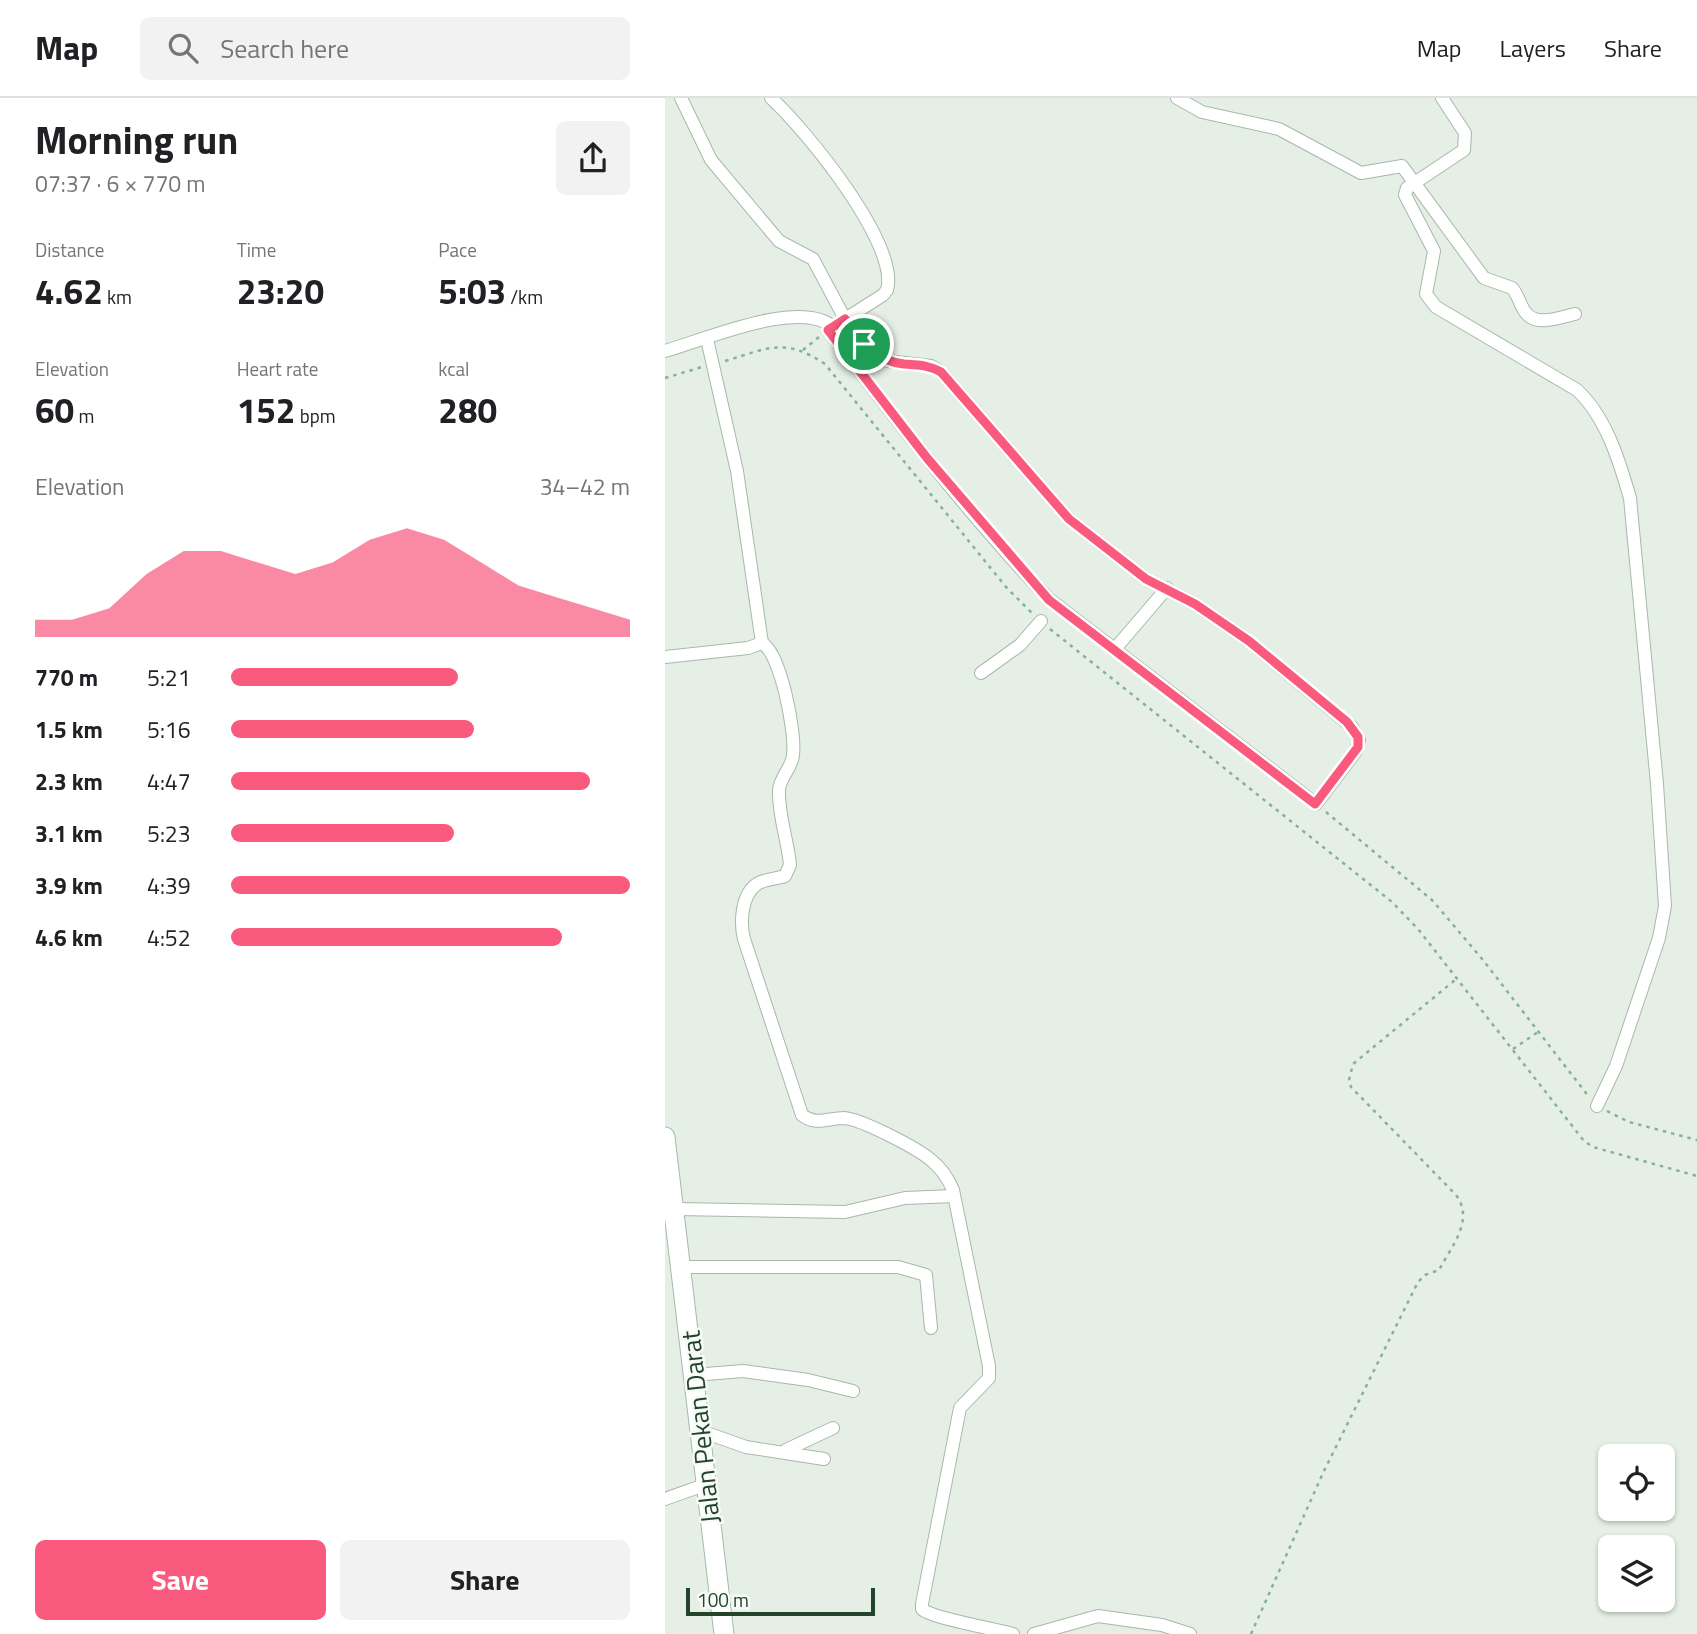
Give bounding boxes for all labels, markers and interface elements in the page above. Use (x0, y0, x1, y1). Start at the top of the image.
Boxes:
search box (140, 17, 630, 80)
text: Map (35, 23, 98, 73)
icon: search (164, 29, 202, 67)
text: Search here (220, 29, 349, 68)
text: Map (1417, 30, 1462, 66)
text: Layers (1500, 30, 1566, 66)
text: Share (1604, 30, 1662, 66)
text: Morning run (35, 111, 238, 169)
button: share (556, 121, 630, 195)
text: 07:37 · 6 × 770 m (35, 166, 205, 201)
text: Distance (35, 235, 104, 264)
text: Time (237, 235, 276, 264)
text: Pace (438, 235, 477, 264)
text: 4.62 (35, 264, 103, 318)
text: 23:20 (237, 264, 324, 318)
text: 5:03 (438, 264, 506, 318)
text: km (103, 282, 132, 311)
text: /km (506, 282, 543, 311)
pin (834, 314, 894, 374)
icon: arrive (845, 325, 883, 363)
text: Elevation (35, 354, 109, 383)
text: Heart rate (237, 354, 318, 383)
text: kcal (438, 354, 469, 383)
text: 60 (35, 383, 74, 437)
text: 152 (237, 383, 295, 437)
text: 280 (438, 383, 497, 437)
text: m (74, 401, 94, 430)
text: bpm (295, 401, 336, 430)
text: Elevation (35, 469, 124, 504)
text: 34–42 m (540, 469, 630, 504)
text: 770 m (35, 660, 98, 695)
text: 5:21 (147, 660, 191, 695)
text: 1.5 km (35, 712, 103, 747)
text: 5:16 (147, 712, 191, 747)
text: 2.3 km (35, 764, 103, 799)
text: 4:47 (147, 764, 191, 799)
text: 3.1 km (35, 816, 103, 851)
text: 5:23 (147, 816, 191, 851)
text: 3.9 km (35, 868, 103, 903)
text: 4:39 (147, 868, 191, 903)
text: 4.6 km (35, 920, 103, 955)
text: 4:52 (147, 920, 191, 955)
street label: Jalan Pekan Darat (670, 1329, 730, 1525)
map controls (1598, 1444, 1675, 1612)
button: locate (1598, 1444, 1675, 1521)
button: layers (1598, 1535, 1675, 1612)
button: Save (35, 1540, 326, 1620)
button: Share (340, 1540, 630, 1620)
scale bar (686, 1585, 875, 1617)
text: 100 m (697, 1585, 749, 1614)

